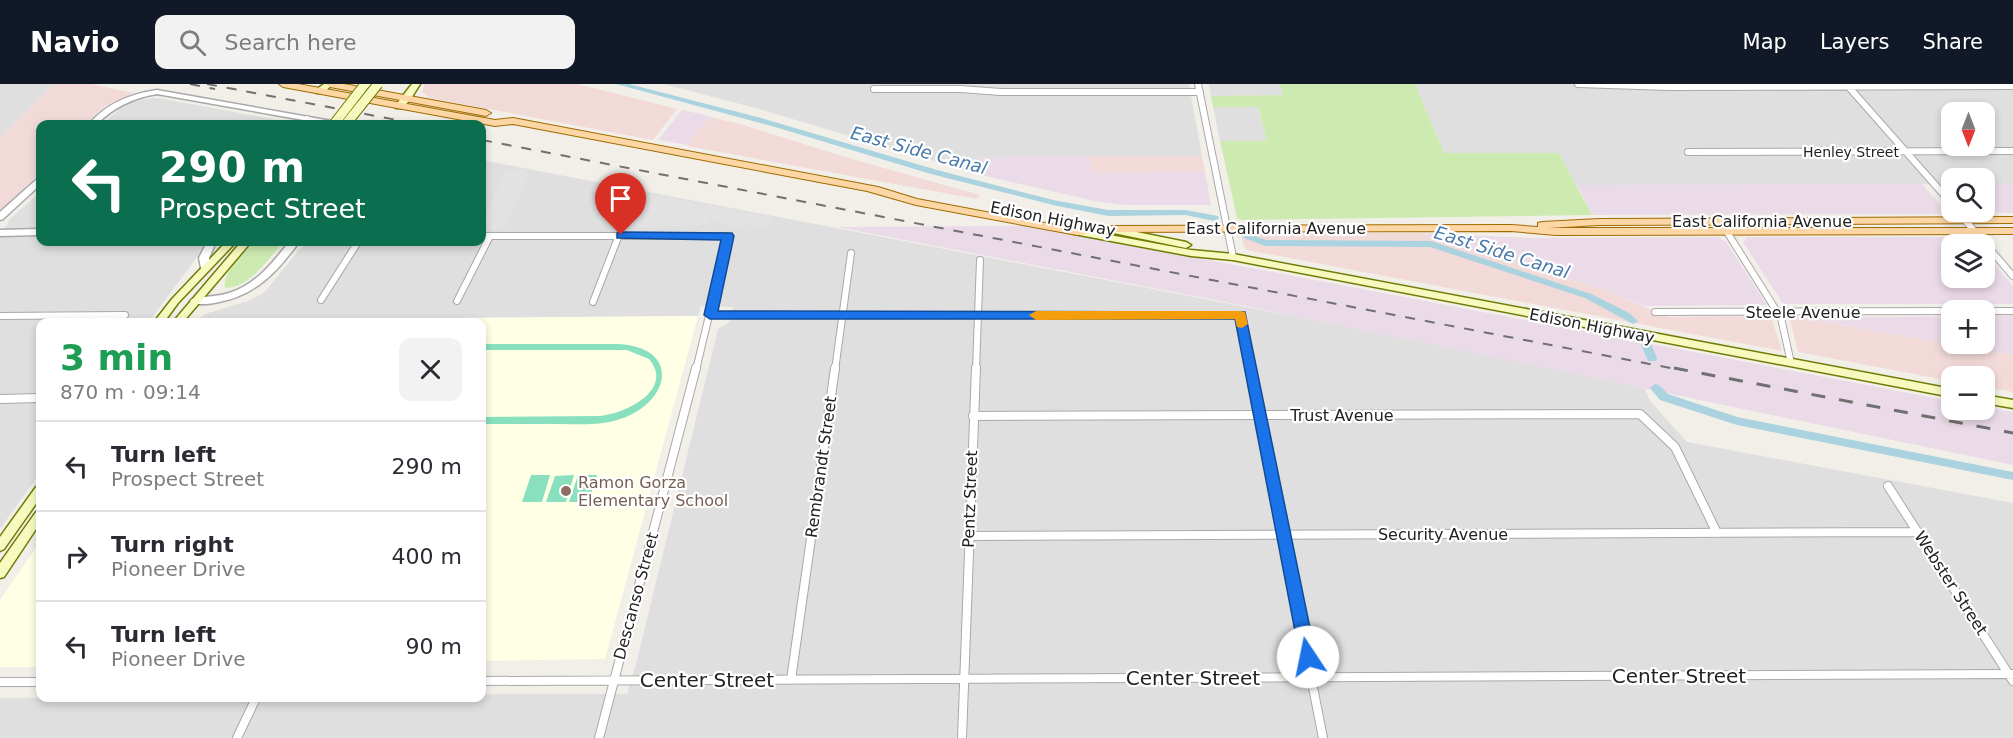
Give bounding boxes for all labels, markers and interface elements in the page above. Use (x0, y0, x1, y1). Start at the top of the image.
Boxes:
search box (155, 15, 575, 69)
text: Navio (30, 26, 119, 59)
icon: search (176, 26, 209, 59)
text: Search here (224, 30, 357, 55)
text: Map (1743, 30, 1787, 54)
text: Layers (1820, 30, 1889, 54)
text: Share (1922, 30, 1983, 54)
north arrow (1941, 102, 1995, 156)
map controls (1941, 102, 1995, 420)
water label: East Side Canal (849, 122, 989, 178)
text: 290 m (159, 143, 305, 192)
icon: left (60, 144, 138, 222)
street label: Henley Street (1803, 144, 1899, 160)
button: search (1941, 168, 1995, 222)
pin (595, 173, 646, 235)
icon: arrive (604, 182, 637, 215)
text: Prospect Street (159, 193, 366, 224)
street label: Edison Highway (989, 198, 1117, 240)
street label: East California Avenue (1672, 212, 1852, 231)
street label: East California Avenue (1186, 219, 1366, 238)
water label: East Side Canal (1432, 221, 1572, 283)
button: layers (1941, 234, 1995, 288)
button: + (1941, 300, 1995, 354)
street label: Steele Avenue (1746, 303, 1860, 322)
street label: Edison Highway (1528, 305, 1656, 347)
text: 3 min (60, 337, 173, 378)
button: close (399, 338, 462, 401)
button: − (1941, 366, 1995, 420)
text: 870 m · 09:14 (60, 380, 201, 404)
street label: Rembrandt Street (802, 395, 840, 539)
street label: Trust Avenue (1289, 406, 1394, 425)
text: Turn left (111, 442, 216, 467)
icon: left (60, 450, 93, 483)
street label: Pentz Street (959, 450, 981, 548)
text: 290 m (392, 454, 462, 479)
text: Prospect Street (111, 467, 264, 491)
place label: Ramon Gorza Elementary School (578, 473, 728, 510)
marker: Ramon Gorza Elementary School (559, 484, 573, 498)
street label: Security Avenue (1378, 525, 1508, 544)
street label: Webster Street (1910, 528, 1992, 638)
street label: Descanso Street (610, 530, 662, 662)
text: Turn right (111, 532, 234, 557)
icon: right (60, 540, 93, 573)
text: 400 m (392, 544, 462, 569)
text: Pioneer Drive (111, 557, 246, 581)
text: Turn left (111, 622, 216, 647)
position arrow (1276, 625, 1340, 689)
icon: left (60, 630, 93, 663)
text: 90 m (406, 634, 462, 659)
text: Pioneer Drive (111, 647, 246, 671)
street label: Center Street (1612, 664, 1746, 688)
street label: Center Street (1126, 666, 1260, 690)
street label: Center Street (640, 668, 774, 692)

